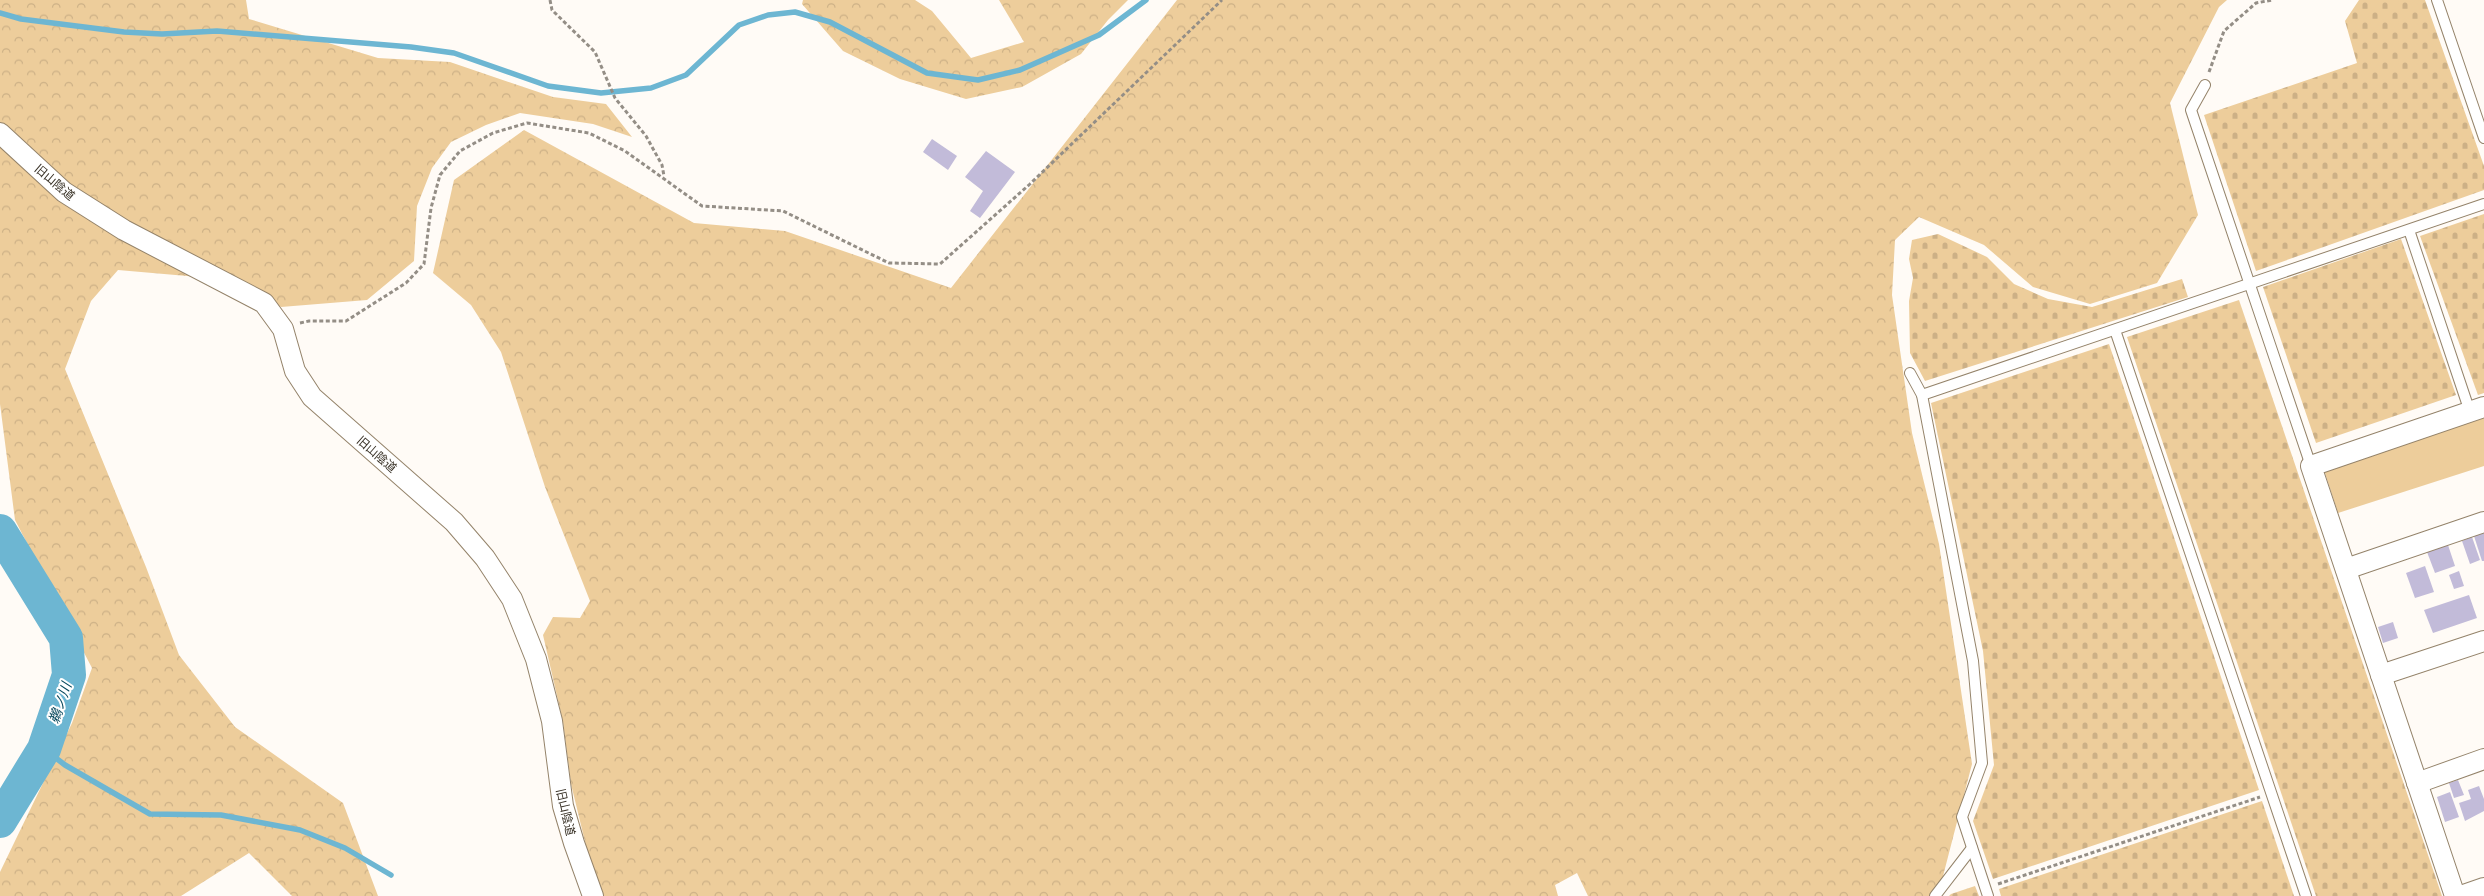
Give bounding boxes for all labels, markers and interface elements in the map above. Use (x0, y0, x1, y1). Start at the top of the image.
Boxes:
street label: 旧山陰道 (32, 162, 78, 202)
street label: 旧山陰道 (355, 433, 399, 475)
water label: 鵜ノ川 (46, 679, 75, 725)
street label: 旧山陰道 (554, 787, 578, 837)

